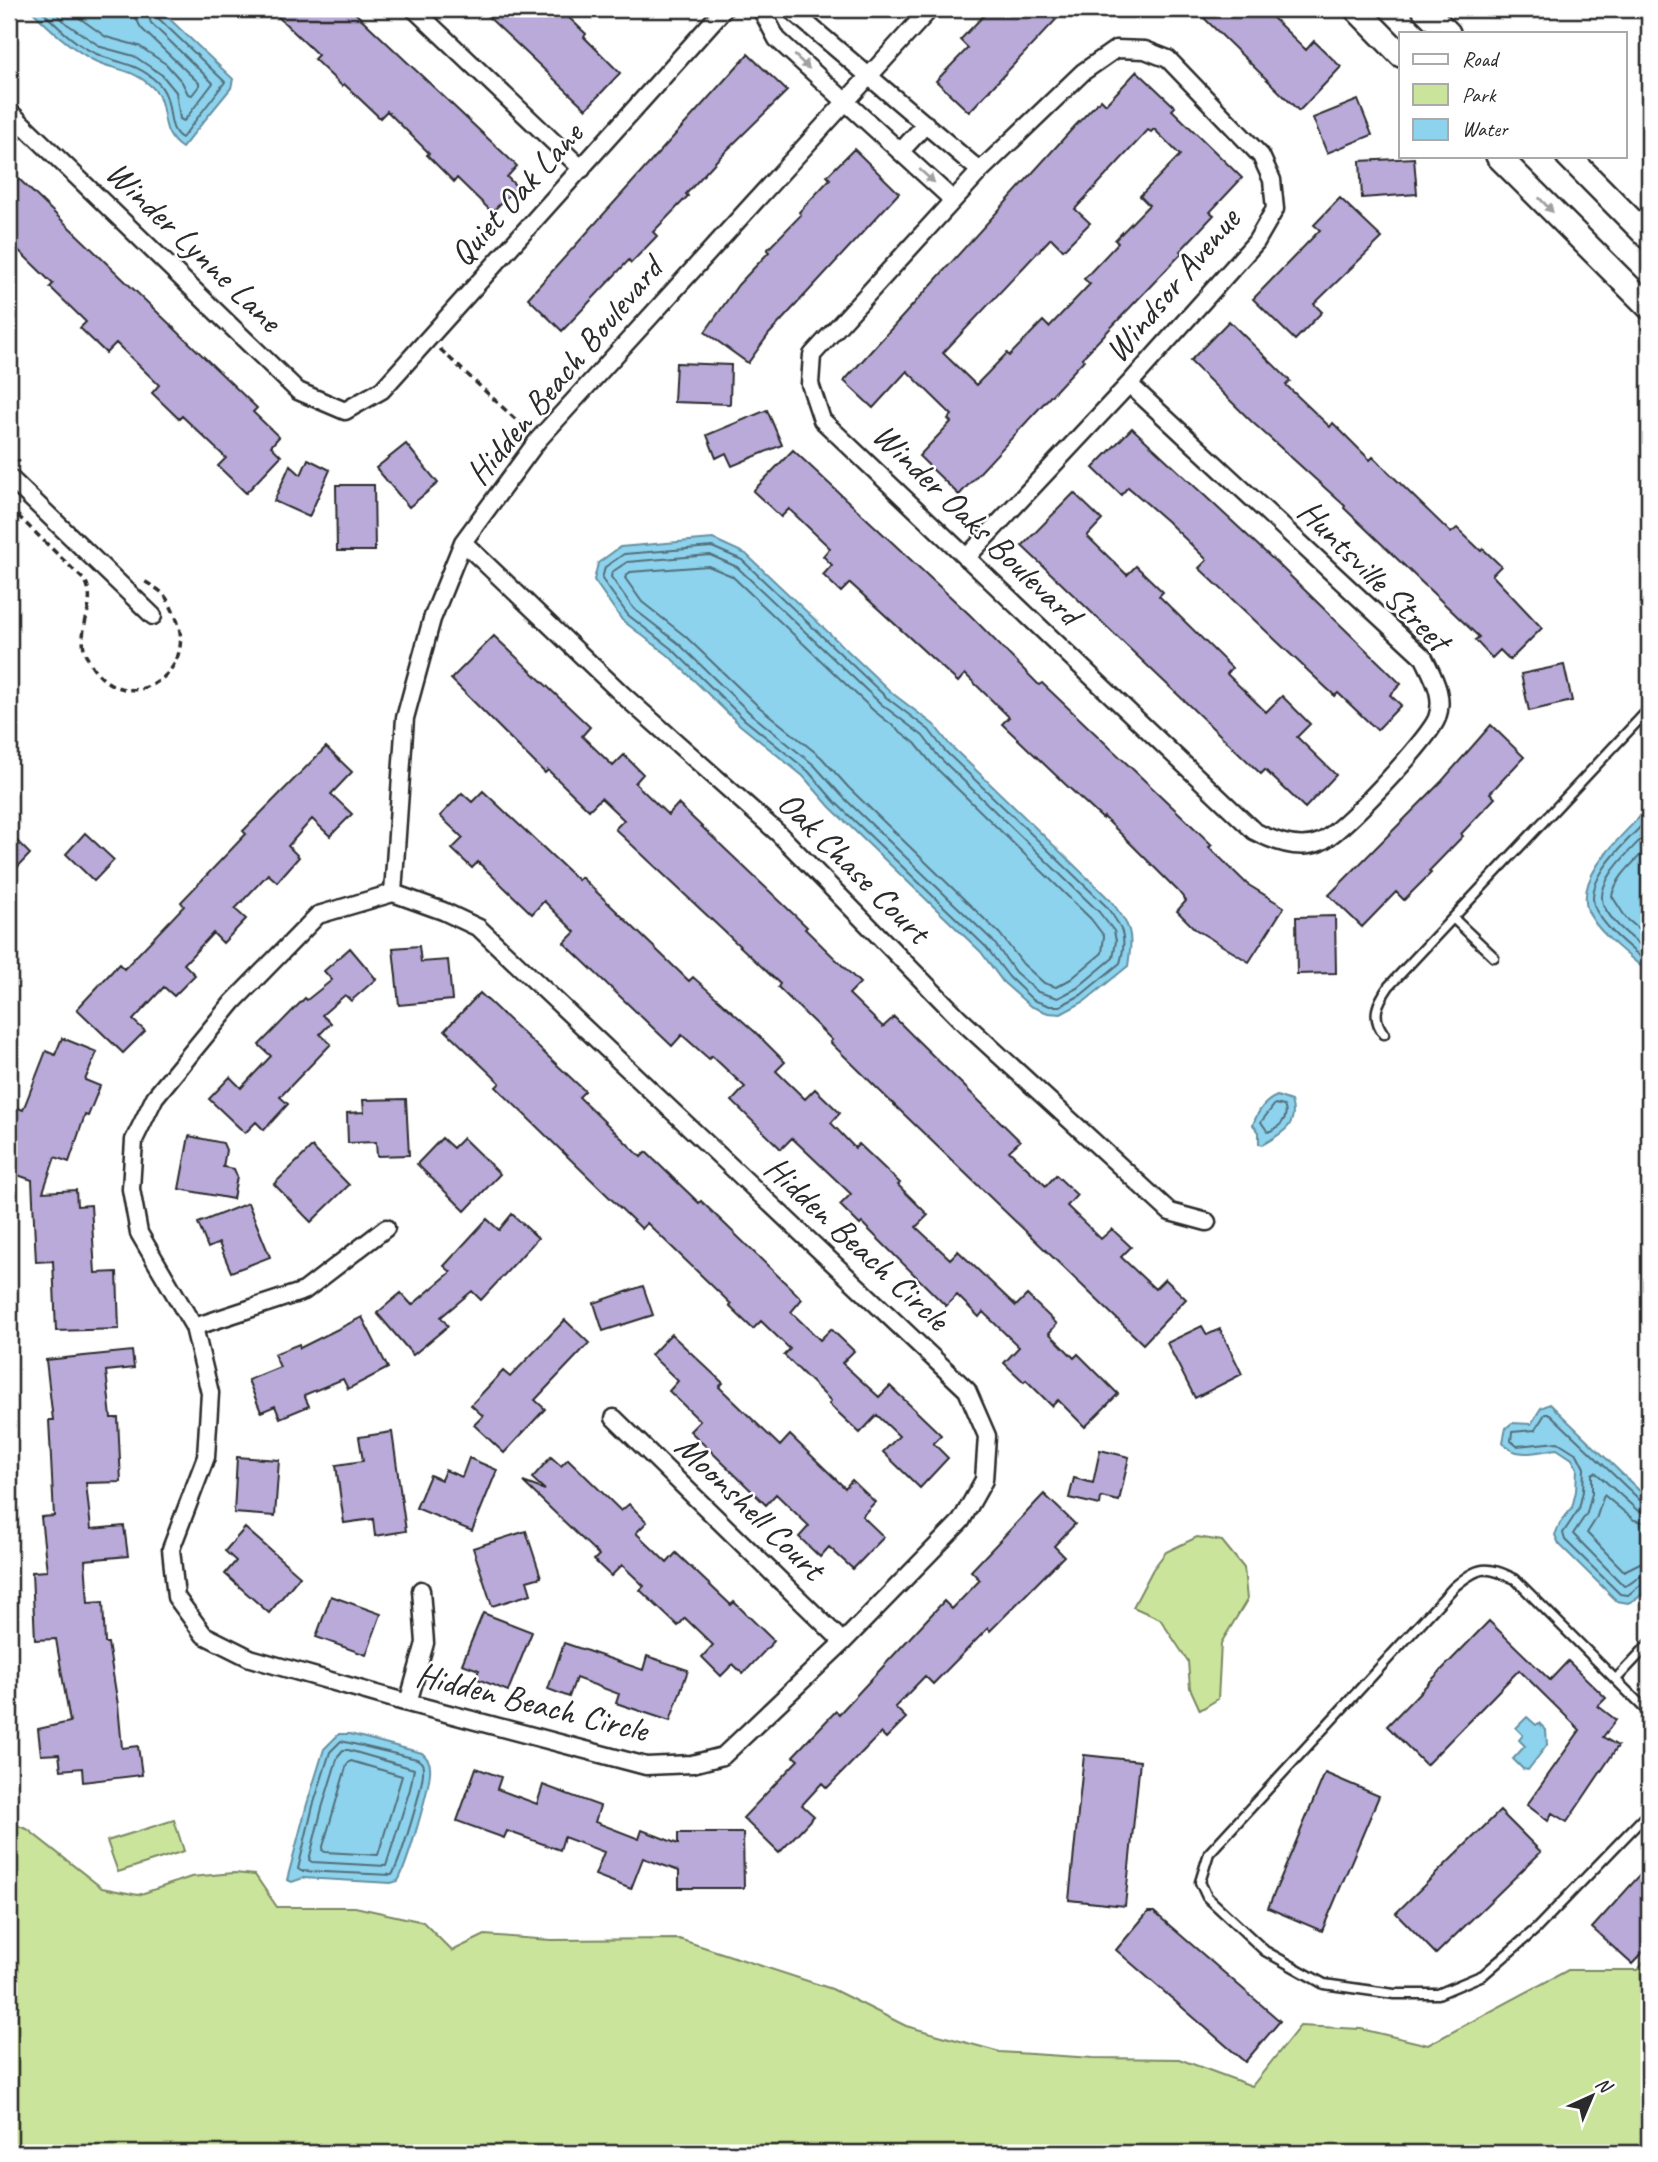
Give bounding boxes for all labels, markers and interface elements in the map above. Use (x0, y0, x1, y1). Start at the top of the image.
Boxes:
legend (1399, 32, 1626, 158)
text: Road (1462, 46, 1501, 72)
one-way arrow (793, 54, 810, 70)
text: Park (1462, 82, 1497, 108)
street label: Quiet Oak Lane (440, 111, 594, 275)
text: Water (1462, 116, 1509, 142)
street label: Winder Lynne Lane (96, 151, 294, 343)
one-way arrow (918, 168, 935, 183)
street label: Windsor Avenue (1094, 196, 1251, 372)
one-way arrow (1537, 196, 1554, 213)
street label: Hidden Beach Boulevard (456, 244, 676, 494)
street label: Winder Oaks Boulevard (863, 413, 1095, 639)
street label: Huntsville Street (1288, 489, 1463, 664)
street label: Oak Chase Court (768, 781, 942, 955)
street label: Hidden Beach Circle (755, 1146, 961, 1342)
street label: Moonshell Court (666, 1424, 837, 1592)
street label: Hidden Beach Circle (412, 1651, 655, 1753)
north arrow (1556, 2060, 1626, 2130)
text: N (1591, 2072, 1618, 2099)

